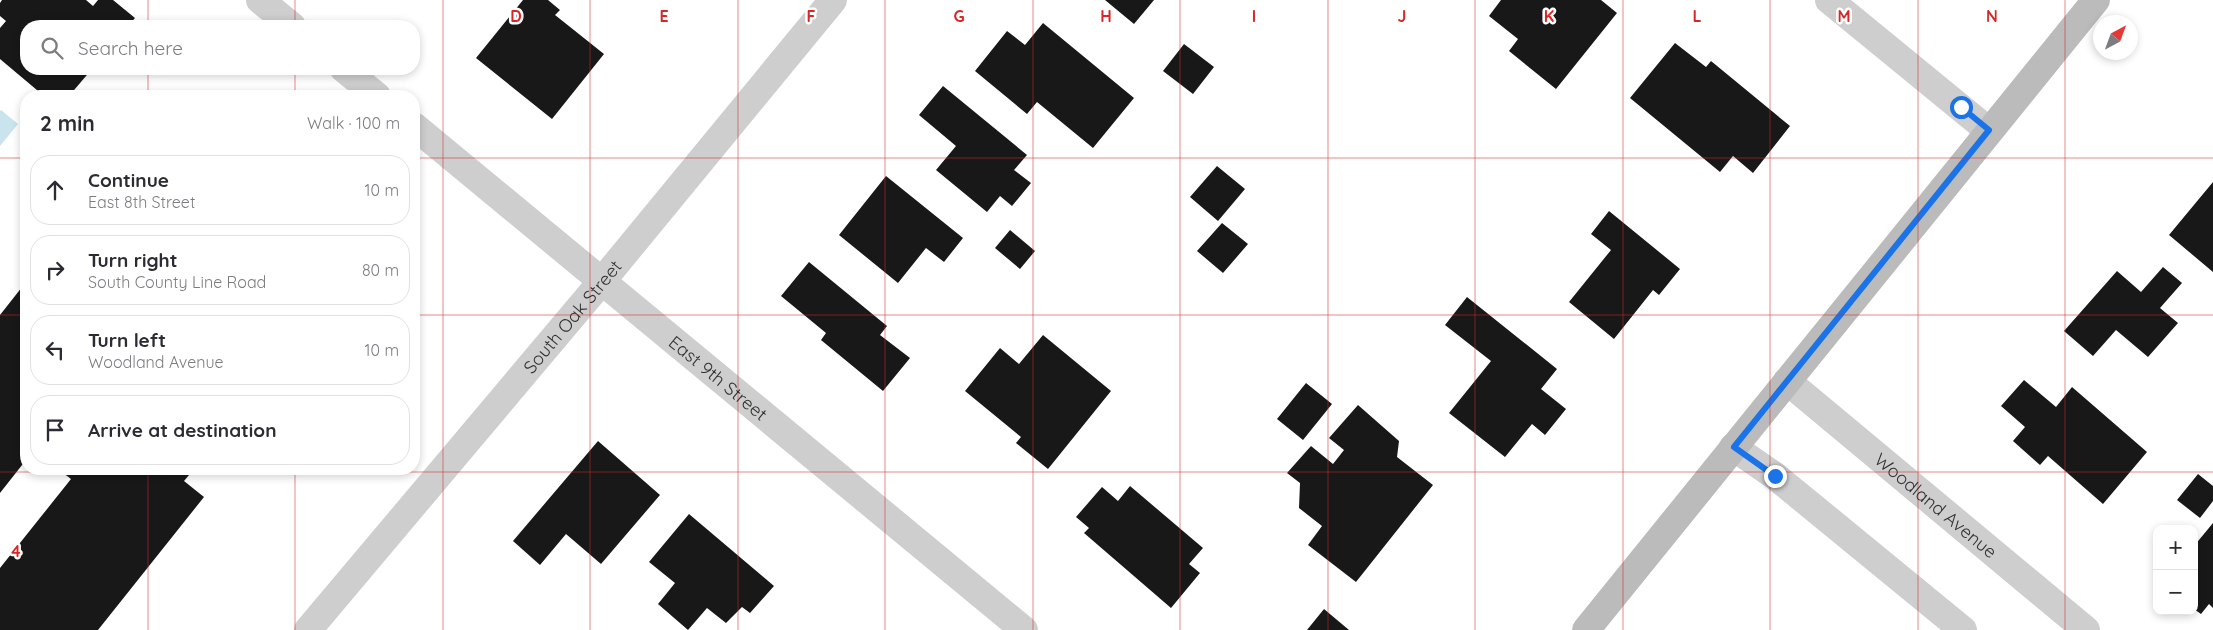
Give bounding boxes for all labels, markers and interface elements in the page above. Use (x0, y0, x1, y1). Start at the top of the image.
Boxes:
text: D (510, 6, 522, 26)
text: E (659, 6, 669, 26)
text: F (807, 6, 816, 26)
text: G (953, 6, 965, 26)
text: H (1100, 6, 1112, 26)
text: I (1252, 6, 1256, 26)
text: J (1398, 6, 1406, 26)
text: K (1544, 6, 1554, 26)
text: L (1693, 6, 1702, 26)
text: M (1837, 6, 1851, 26)
text: N (1986, 6, 1998, 26)
north arrow (2093, 15, 2138, 60)
search box (20, 20, 420, 75)
icon: search (38, 34, 66, 62)
text: Search here (78, 36, 183, 60)
route start (1950, 96, 1973, 119)
text: 2 min (40, 110, 95, 136)
text: Walk · 100 m (307, 113, 400, 133)
text: Continue (88, 168, 169, 192)
icon: ahead (41, 176, 69, 204)
text: 10 m (365, 180, 399, 200)
text: East 8th Street (88, 192, 195, 212)
text: Turn right (88, 248, 177, 272)
street label: South Oak Street (518, 255, 626, 378)
icon: right (41, 256, 69, 284)
text: 80 m (362, 260, 399, 280)
text: South County Line Road (88, 272, 266, 292)
text: Turn left (88, 328, 166, 352)
street label: East 9th Street (664, 330, 773, 425)
icon: left (41, 336, 69, 364)
text: 10 m (365, 340, 399, 360)
text: Woodland Avenue (88, 352, 224, 372)
icon: arrive (41, 416, 69, 444)
text: Arrive at destination (88, 418, 277, 442)
street label: Woodland Avenue (1870, 447, 2002, 563)
route end (1764, 465, 1787, 488)
map controls (2153, 525, 2198, 615)
button: + (2153, 525, 2198, 570)
text: 4 (11, 541, 21, 561)
button: − (2153, 570, 2198, 615)

